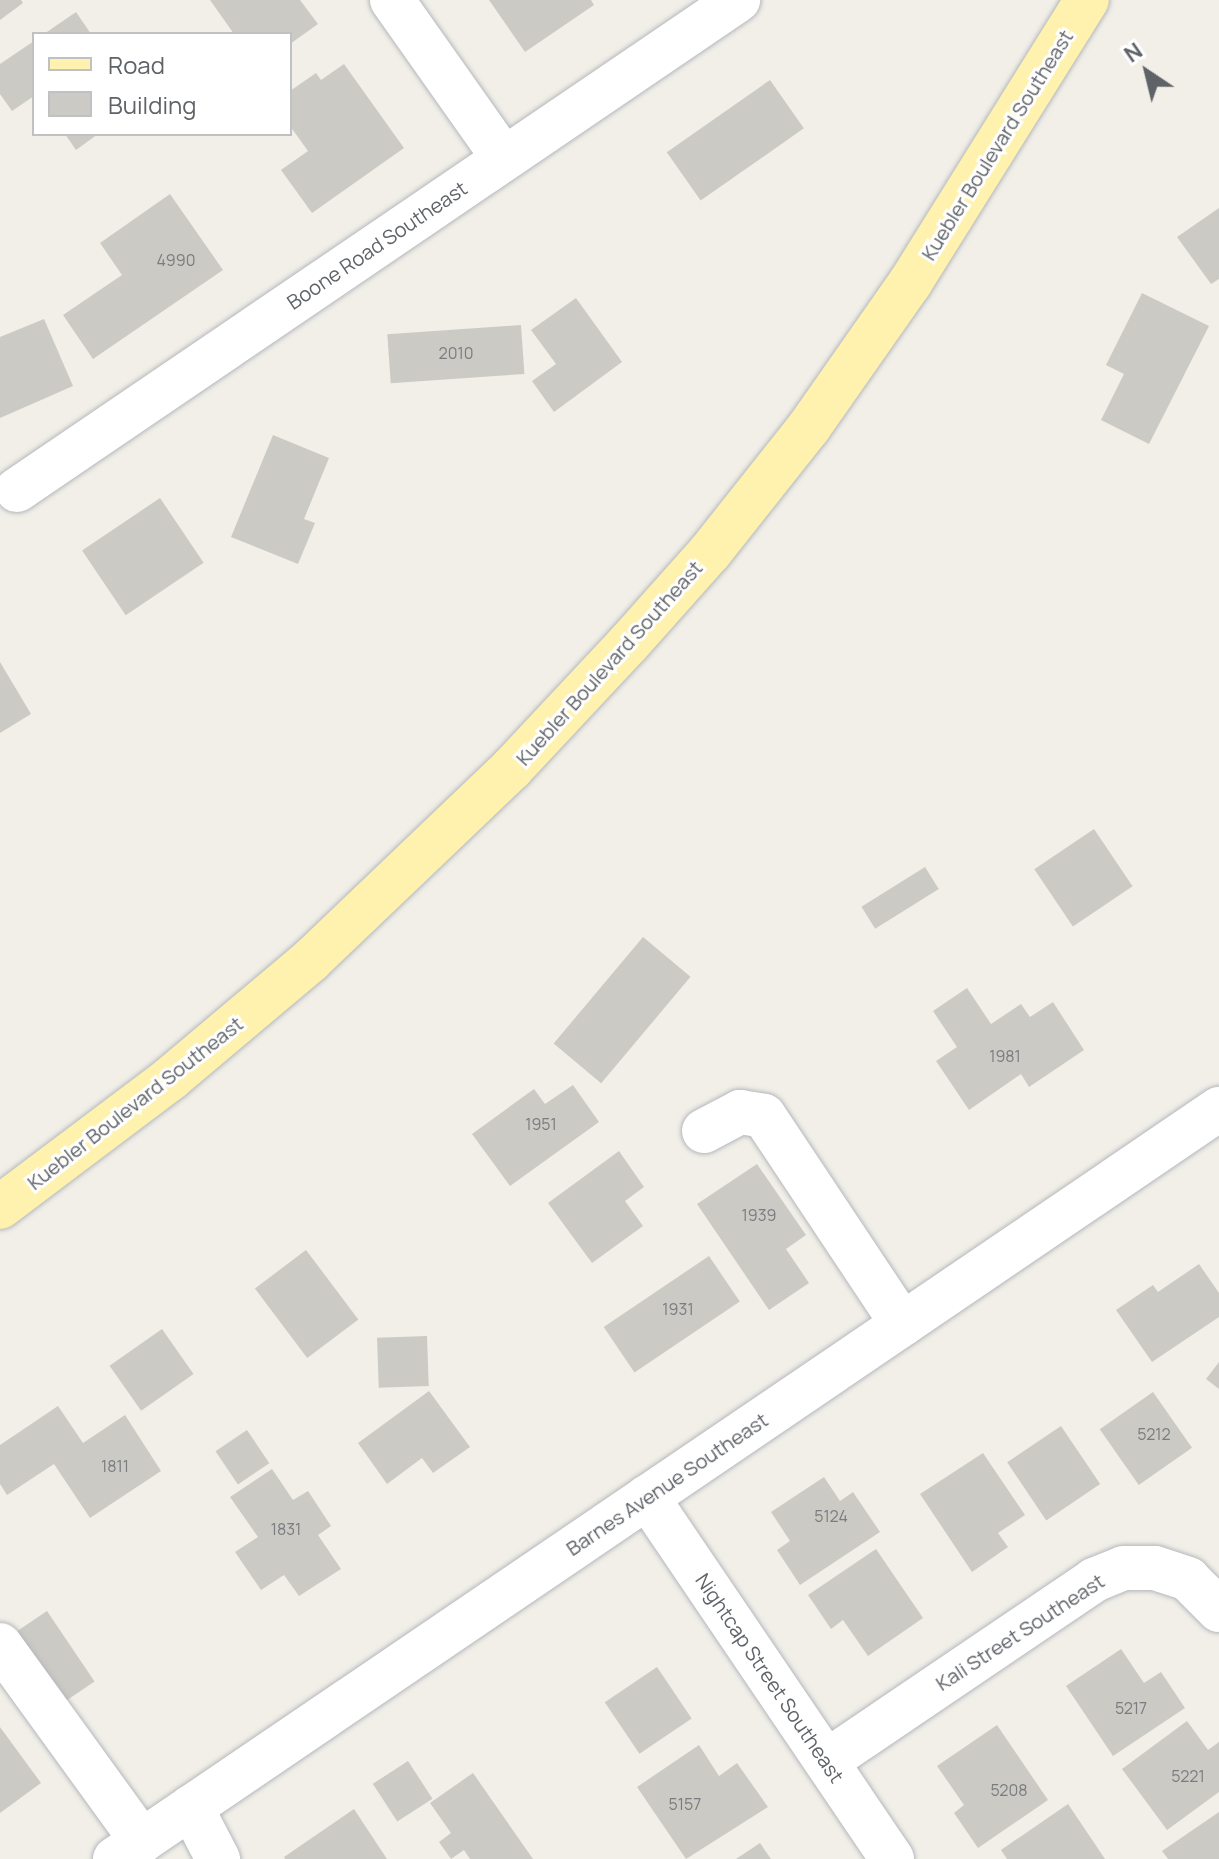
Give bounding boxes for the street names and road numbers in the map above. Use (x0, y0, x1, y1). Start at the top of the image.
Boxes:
street label: Kuebler Boulevard Southeast (916, 26, 1078, 264)
street label: Boone Road Southeast (282, 176, 472, 314)
street label: Kuebler Boulevard Southeast (511, 556, 707, 770)
street label: Kuebler Boulevard Southeast (23, 1011, 247, 1195)
street label: Barnes Avenue Southeast (562, 1407, 772, 1561)
street label: Nightcap Street Southeast (691, 1569, 849, 1787)
street label: Kali Street Southeast (931, 1569, 1109, 1695)

